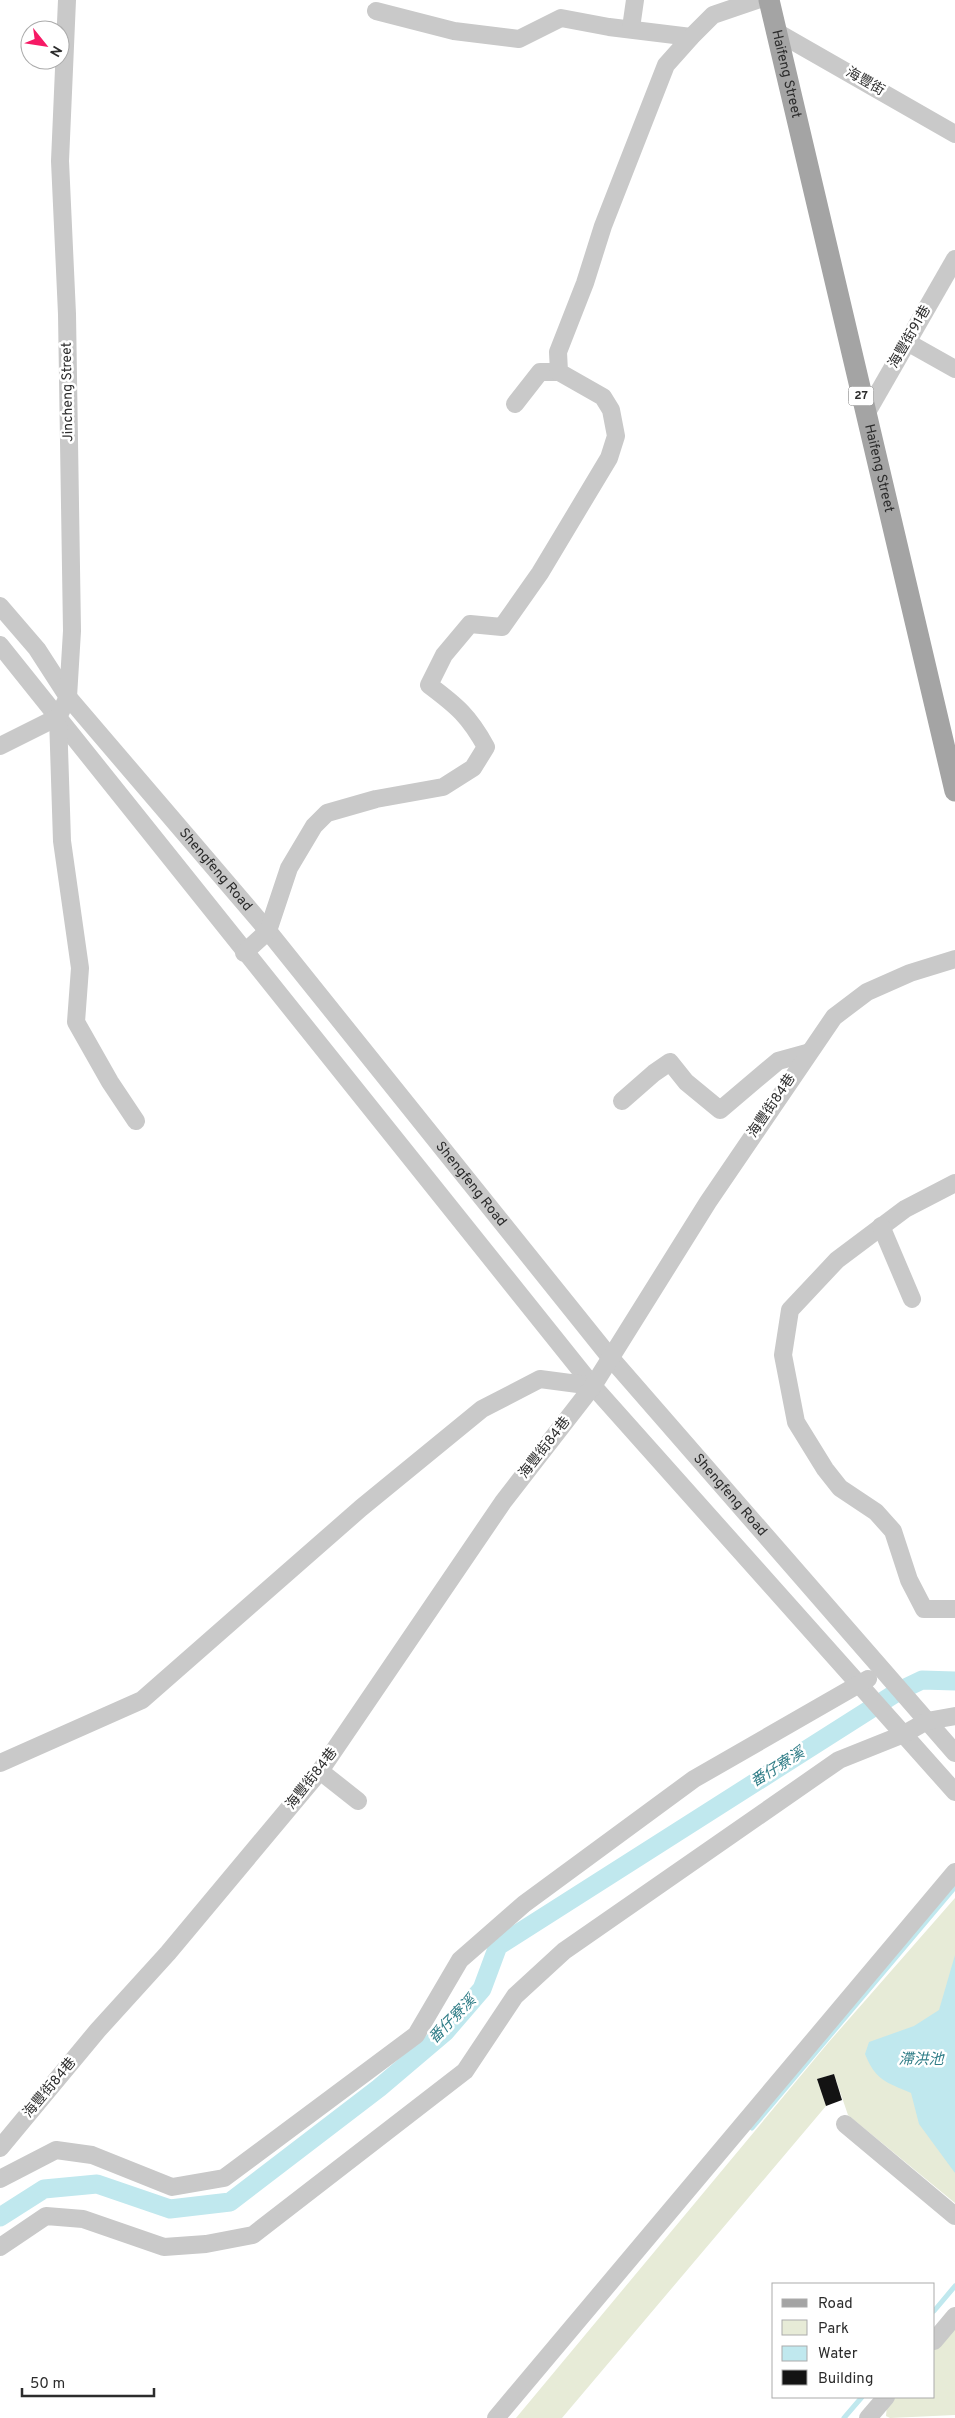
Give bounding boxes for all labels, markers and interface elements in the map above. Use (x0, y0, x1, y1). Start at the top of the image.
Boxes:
north arrow (20, 20, 70, 70)
street label: Haifeng Street (768, 28, 805, 120)
text: N (45, 42, 65, 59)
street label: 海豐街 (843, 64, 887, 100)
street label: 海豐街91巷 (885, 303, 935, 371)
street label: Jincheng Street (59, 342, 77, 442)
road number: 27 (848, 386, 874, 406)
street label: Haifeng Street (861, 422, 898, 514)
street label: Shengfeng Road (175, 825, 256, 915)
street label: 海豐街84巷 (744, 1071, 800, 1141)
street label: Shengfeng Road (432, 1138, 510, 1230)
street label: 海豐街84巷 (516, 1414, 574, 1482)
street label: Shengfeng Road (690, 1450, 771, 1540)
water label: 番仔寮溪 (748, 1743, 810, 1792)
street label: 海豐街84巷 (283, 1745, 341, 1813)
water label: 番仔寮溪 (425, 1990, 482, 2048)
water label: 滯洪池 (898, 2051, 945, 2070)
street label: 海豐街84巷 (20, 2054, 80, 2122)
legend (772, 2283, 935, 2398)
text: Road (818, 2295, 853, 2314)
text: Park (818, 2320, 849, 2339)
text: Water (818, 2345, 858, 2364)
scale bar (22, 2366, 155, 2398)
text: Building (818, 2370, 873, 2389)
text: 50 m (30, 2375, 65, 2394)

